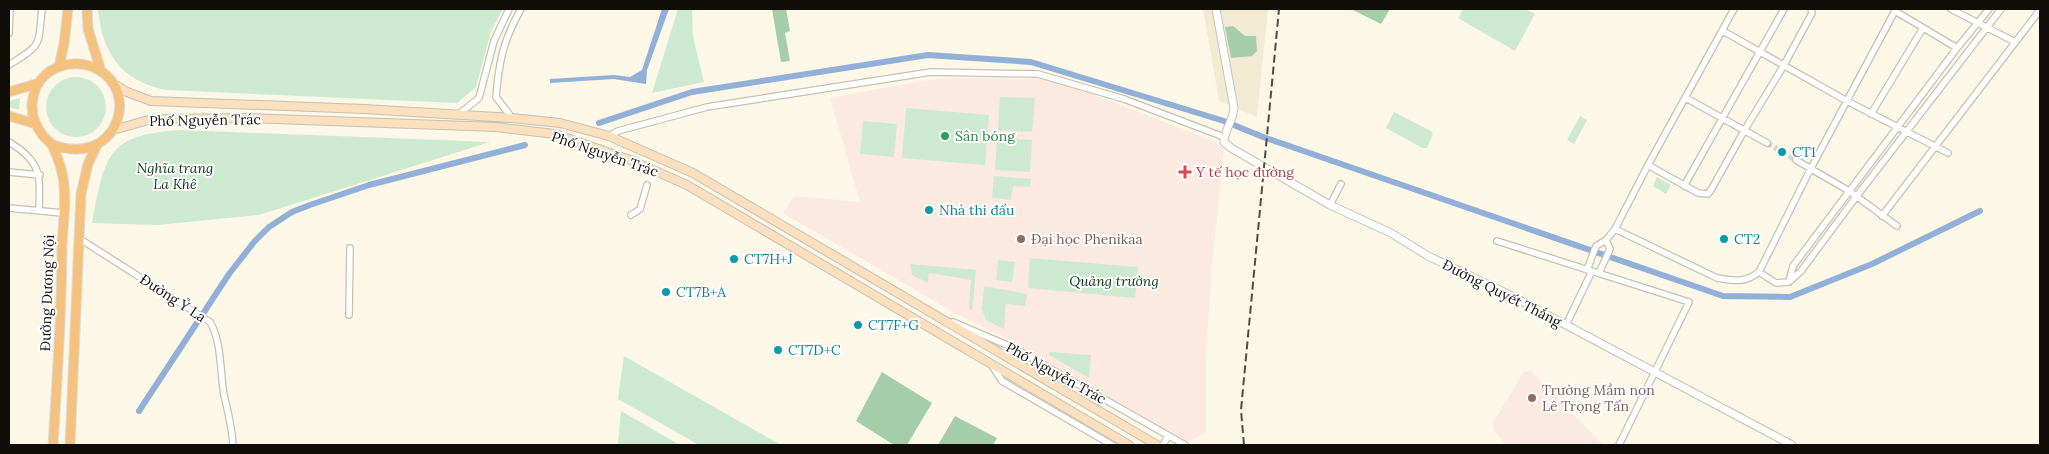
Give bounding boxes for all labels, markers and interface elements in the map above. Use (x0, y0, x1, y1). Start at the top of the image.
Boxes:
street label: Phố Nguyễn Trác (149, 110, 261, 130)
street label: Phố Nguyễn Trác (549, 127, 661, 181)
place label: Sân bóng (955, 127, 1015, 145)
marker: Sân bóng (939, 130, 951, 142)
place label: CT1 (1792, 143, 1816, 161)
marker: CT1 (1776, 146, 1788, 158)
park label: Nghĩa trang La Khê (137, 159, 213, 193)
place label: Y tế học đường (1195, 163, 1294, 181)
marker: Y tế học đường (1178, 165, 1192, 179)
place label: Nhà thi đấu (939, 201, 1014, 219)
marker: Nhà thi đấu (923, 204, 935, 216)
place label: Đại học Phenikaa (1031, 230, 1143, 248)
place label: CT2 (1734, 230, 1760, 248)
marker: Đại học Phenikaa (1015, 233, 1027, 245)
marker: CT2 (1718, 233, 1730, 245)
street label: Đường Dương Nội (36, 234, 58, 352)
place label: CT7H+J (744, 250, 793, 268)
marker: CT7H+J (728, 253, 740, 265)
street label: Đường Quyết Thắng (1439, 255, 1565, 331)
street label: Đường Ỷ La (137, 270, 209, 326)
park label: Quảng trường (1069, 272, 1159, 290)
place label: CT7B+A (676, 283, 726, 301)
marker: CT7B+A (660, 286, 672, 298)
place label: CT7F+G (868, 316, 919, 334)
marker: CT7F+G (852, 319, 864, 331)
street label: Phố Nguyễn Trác (1003, 338, 1109, 408)
place label: CT7D+C (788, 341, 841, 359)
marker: CT7D+C (772, 344, 784, 356)
place label: Trường Mầm non Lê Trọng Tấn (1542, 381, 1655, 415)
marker: Trường Mầm non Lê Trọng Tấn (1526, 392, 1538, 404)

